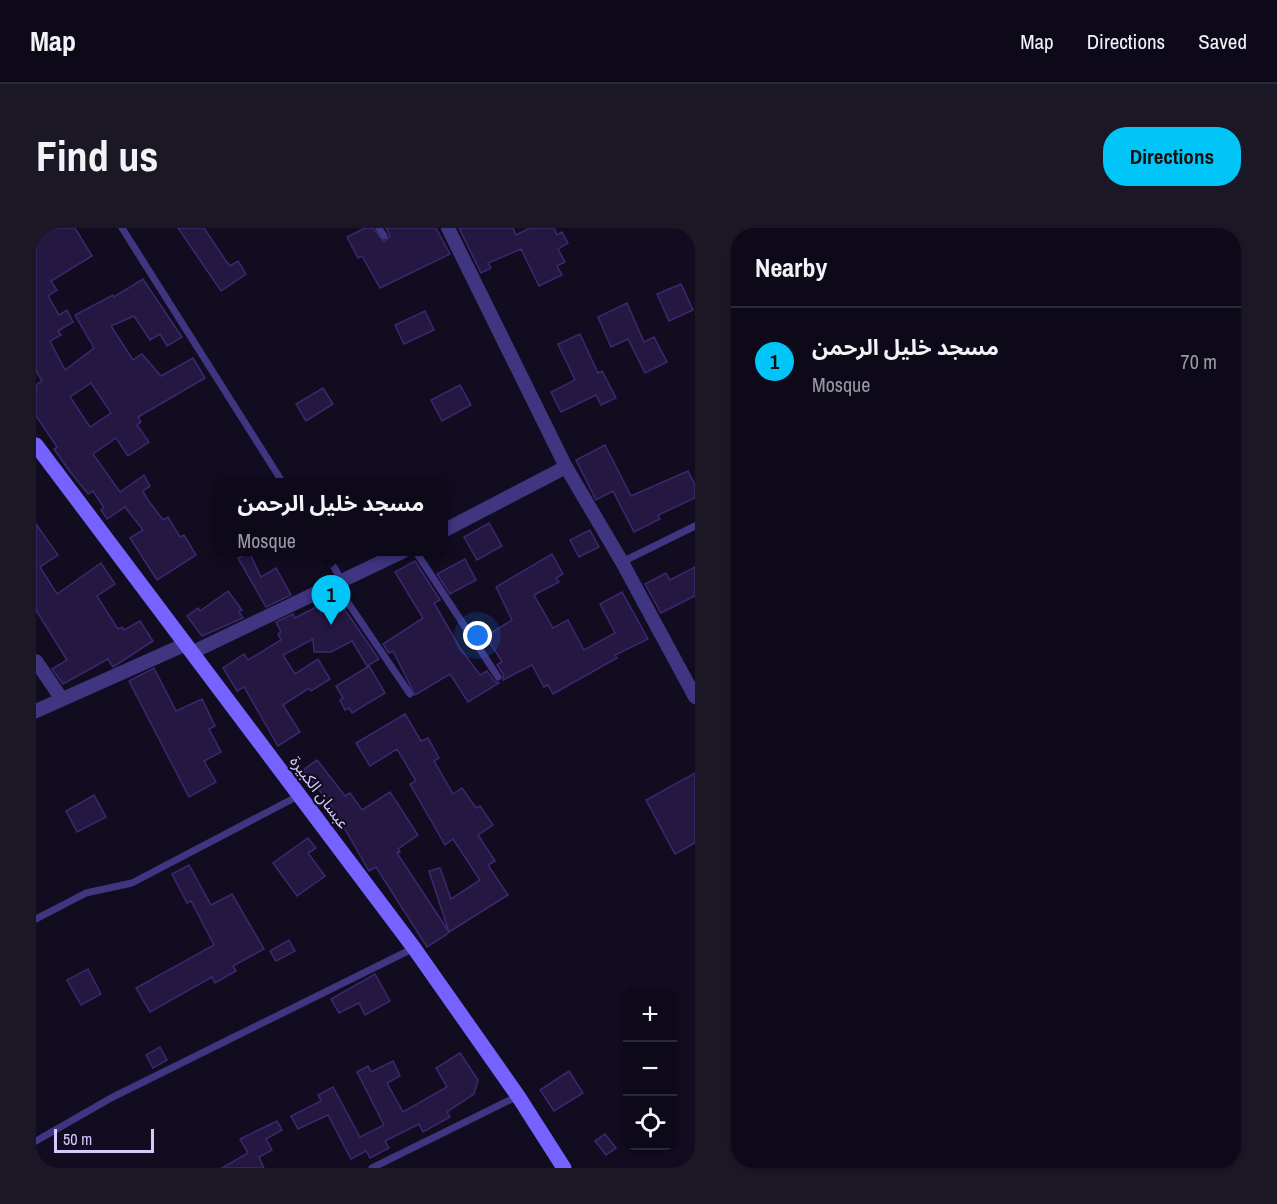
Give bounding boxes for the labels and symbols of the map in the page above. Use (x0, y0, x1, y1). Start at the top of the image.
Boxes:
pin: 1 (312, 576, 350, 625)
your location (463, 621, 492, 650)
street label: عبسان الكبيرة (285, 751, 355, 833)
scale bar (54, 1126, 154, 1154)

